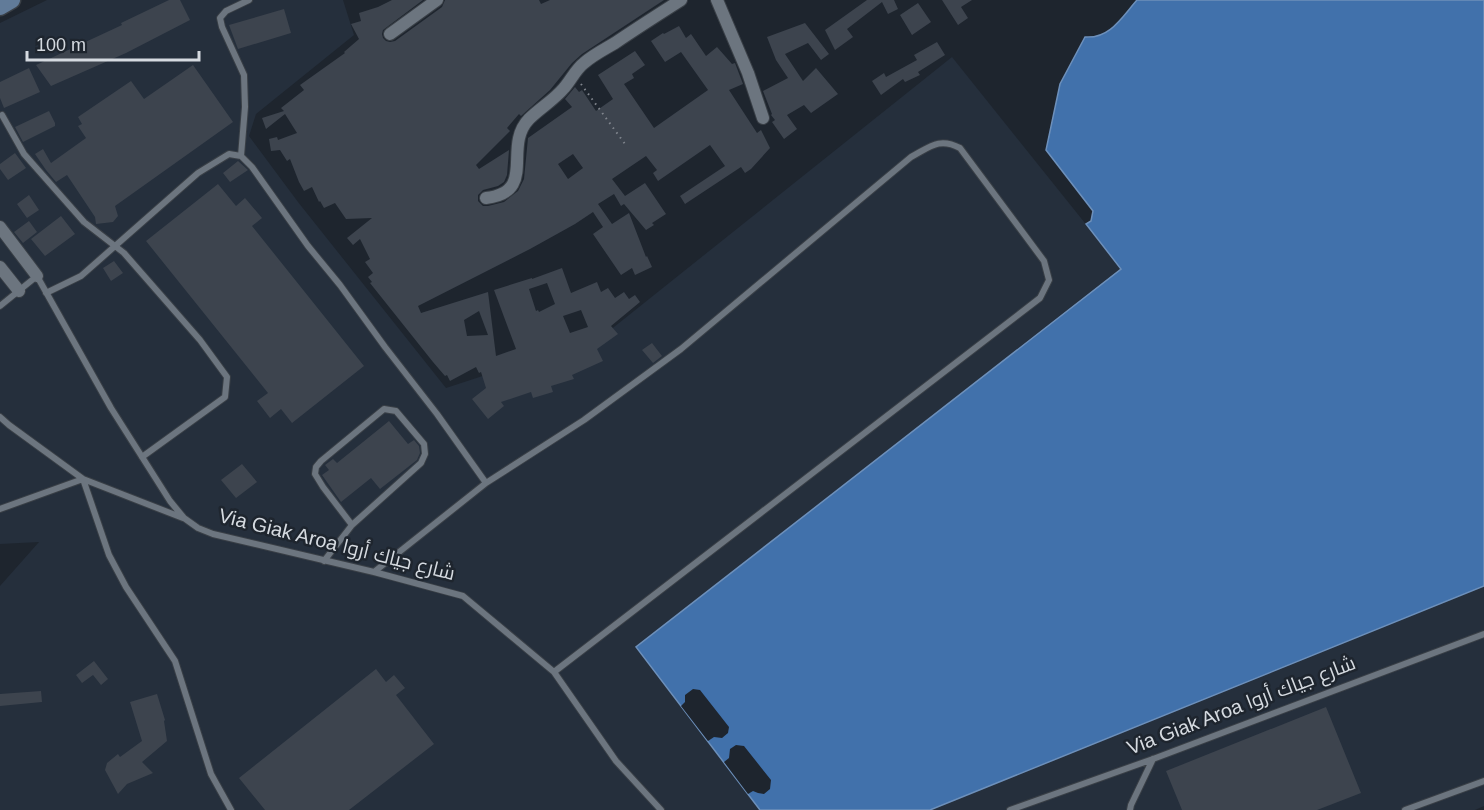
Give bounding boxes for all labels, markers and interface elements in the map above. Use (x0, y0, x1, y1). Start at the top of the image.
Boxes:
scale bar (27, 24, 200, 62)
text: 100 m (36, 35, 86, 55)
street label: Via Giak Aroa شارع جياك أروا (216, 503, 458, 587)
street label: Via Giak Aroa شارع جياك أروا (1123, 650, 1359, 762)

